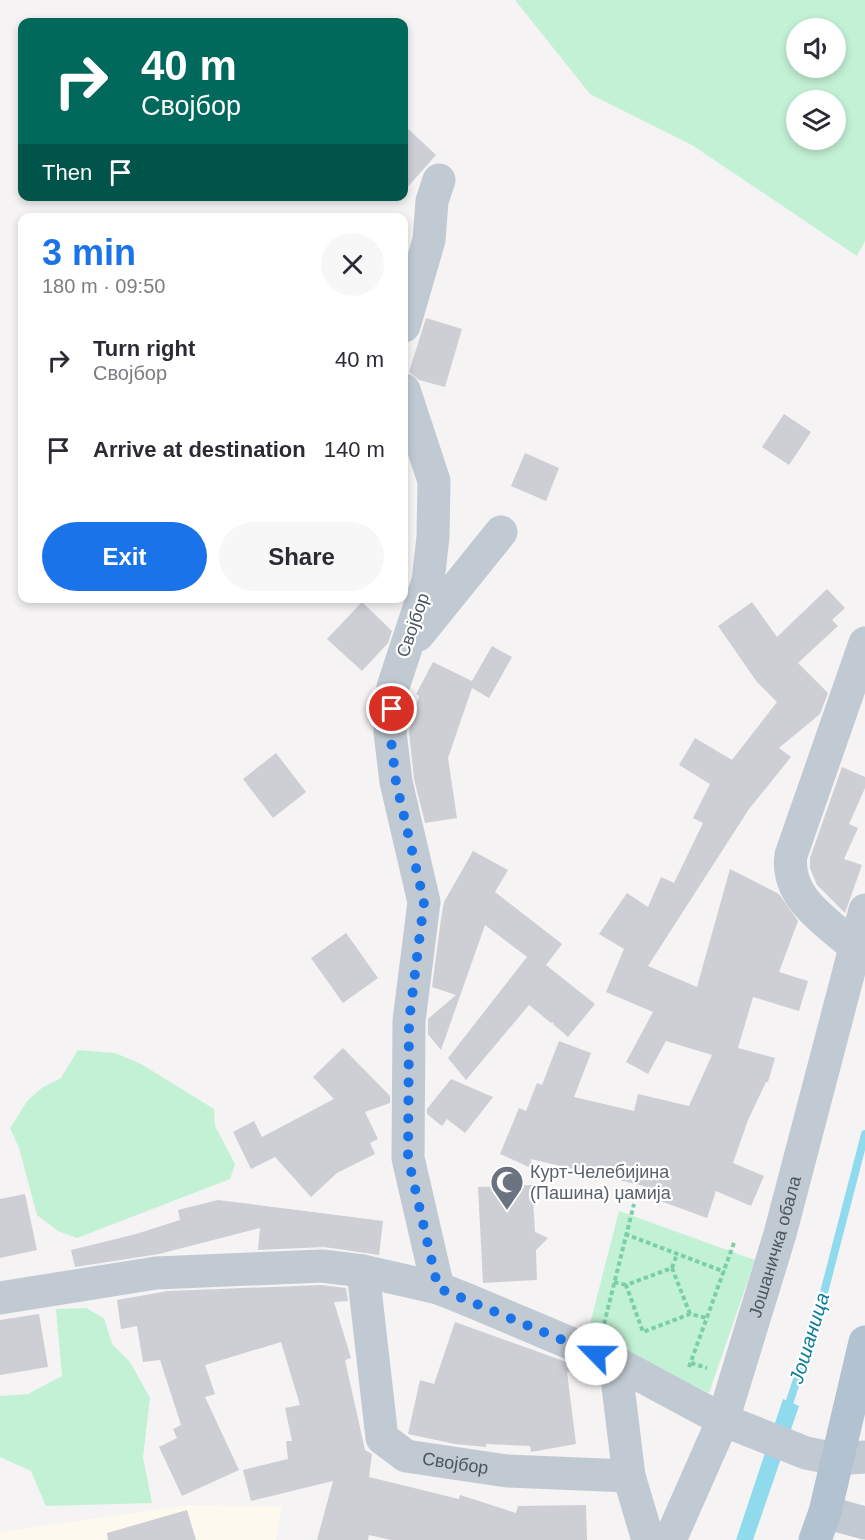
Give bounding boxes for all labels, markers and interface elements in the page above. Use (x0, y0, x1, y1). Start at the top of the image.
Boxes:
map controls (786, 18, 846, 150)
button: sound (786, 18, 846, 78)
icon: right (42, 42, 120, 120)
text: 40 m (141, 42, 237, 89)
button: layers (786, 90, 846, 150)
text: Својбор (141, 91, 241, 121)
icon: arrive (104, 156, 137, 189)
text: Then (42, 160, 92, 185)
text: 3 min (42, 232, 136, 273)
button: close (321, 233, 384, 296)
text: 180 m · 09:50 (42, 275, 165, 297)
text: Turn right (93, 336, 195, 361)
icon: right (42, 344, 75, 377)
text: 40 m (335, 347, 384, 372)
text: Својбор (93, 362, 167, 384)
icon: arrive (42, 434, 75, 467)
text: Arrive at destination (93, 437, 306, 462)
text: 140 m (324, 437, 385, 462)
button: Exit (42, 522, 207, 591)
button: Share (219, 522, 384, 591)
street label: Својбор (393, 590, 433, 660)
pin (366, 683, 417, 734)
icon: arrive (375, 692, 408, 725)
place label: Курт-Челебијина (Пашина) џамија (530, 1162, 672, 1203)
mosque icon: Курт-Челебијина (Пашина) џамија (489, 1164, 525, 1211)
street label: Јошаничка обала (745, 1173, 805, 1320)
water label: Јошаница (784, 1290, 833, 1387)
position arrow (564, 1322, 628, 1386)
street label: Својбор (421, 1449, 490, 1478)

